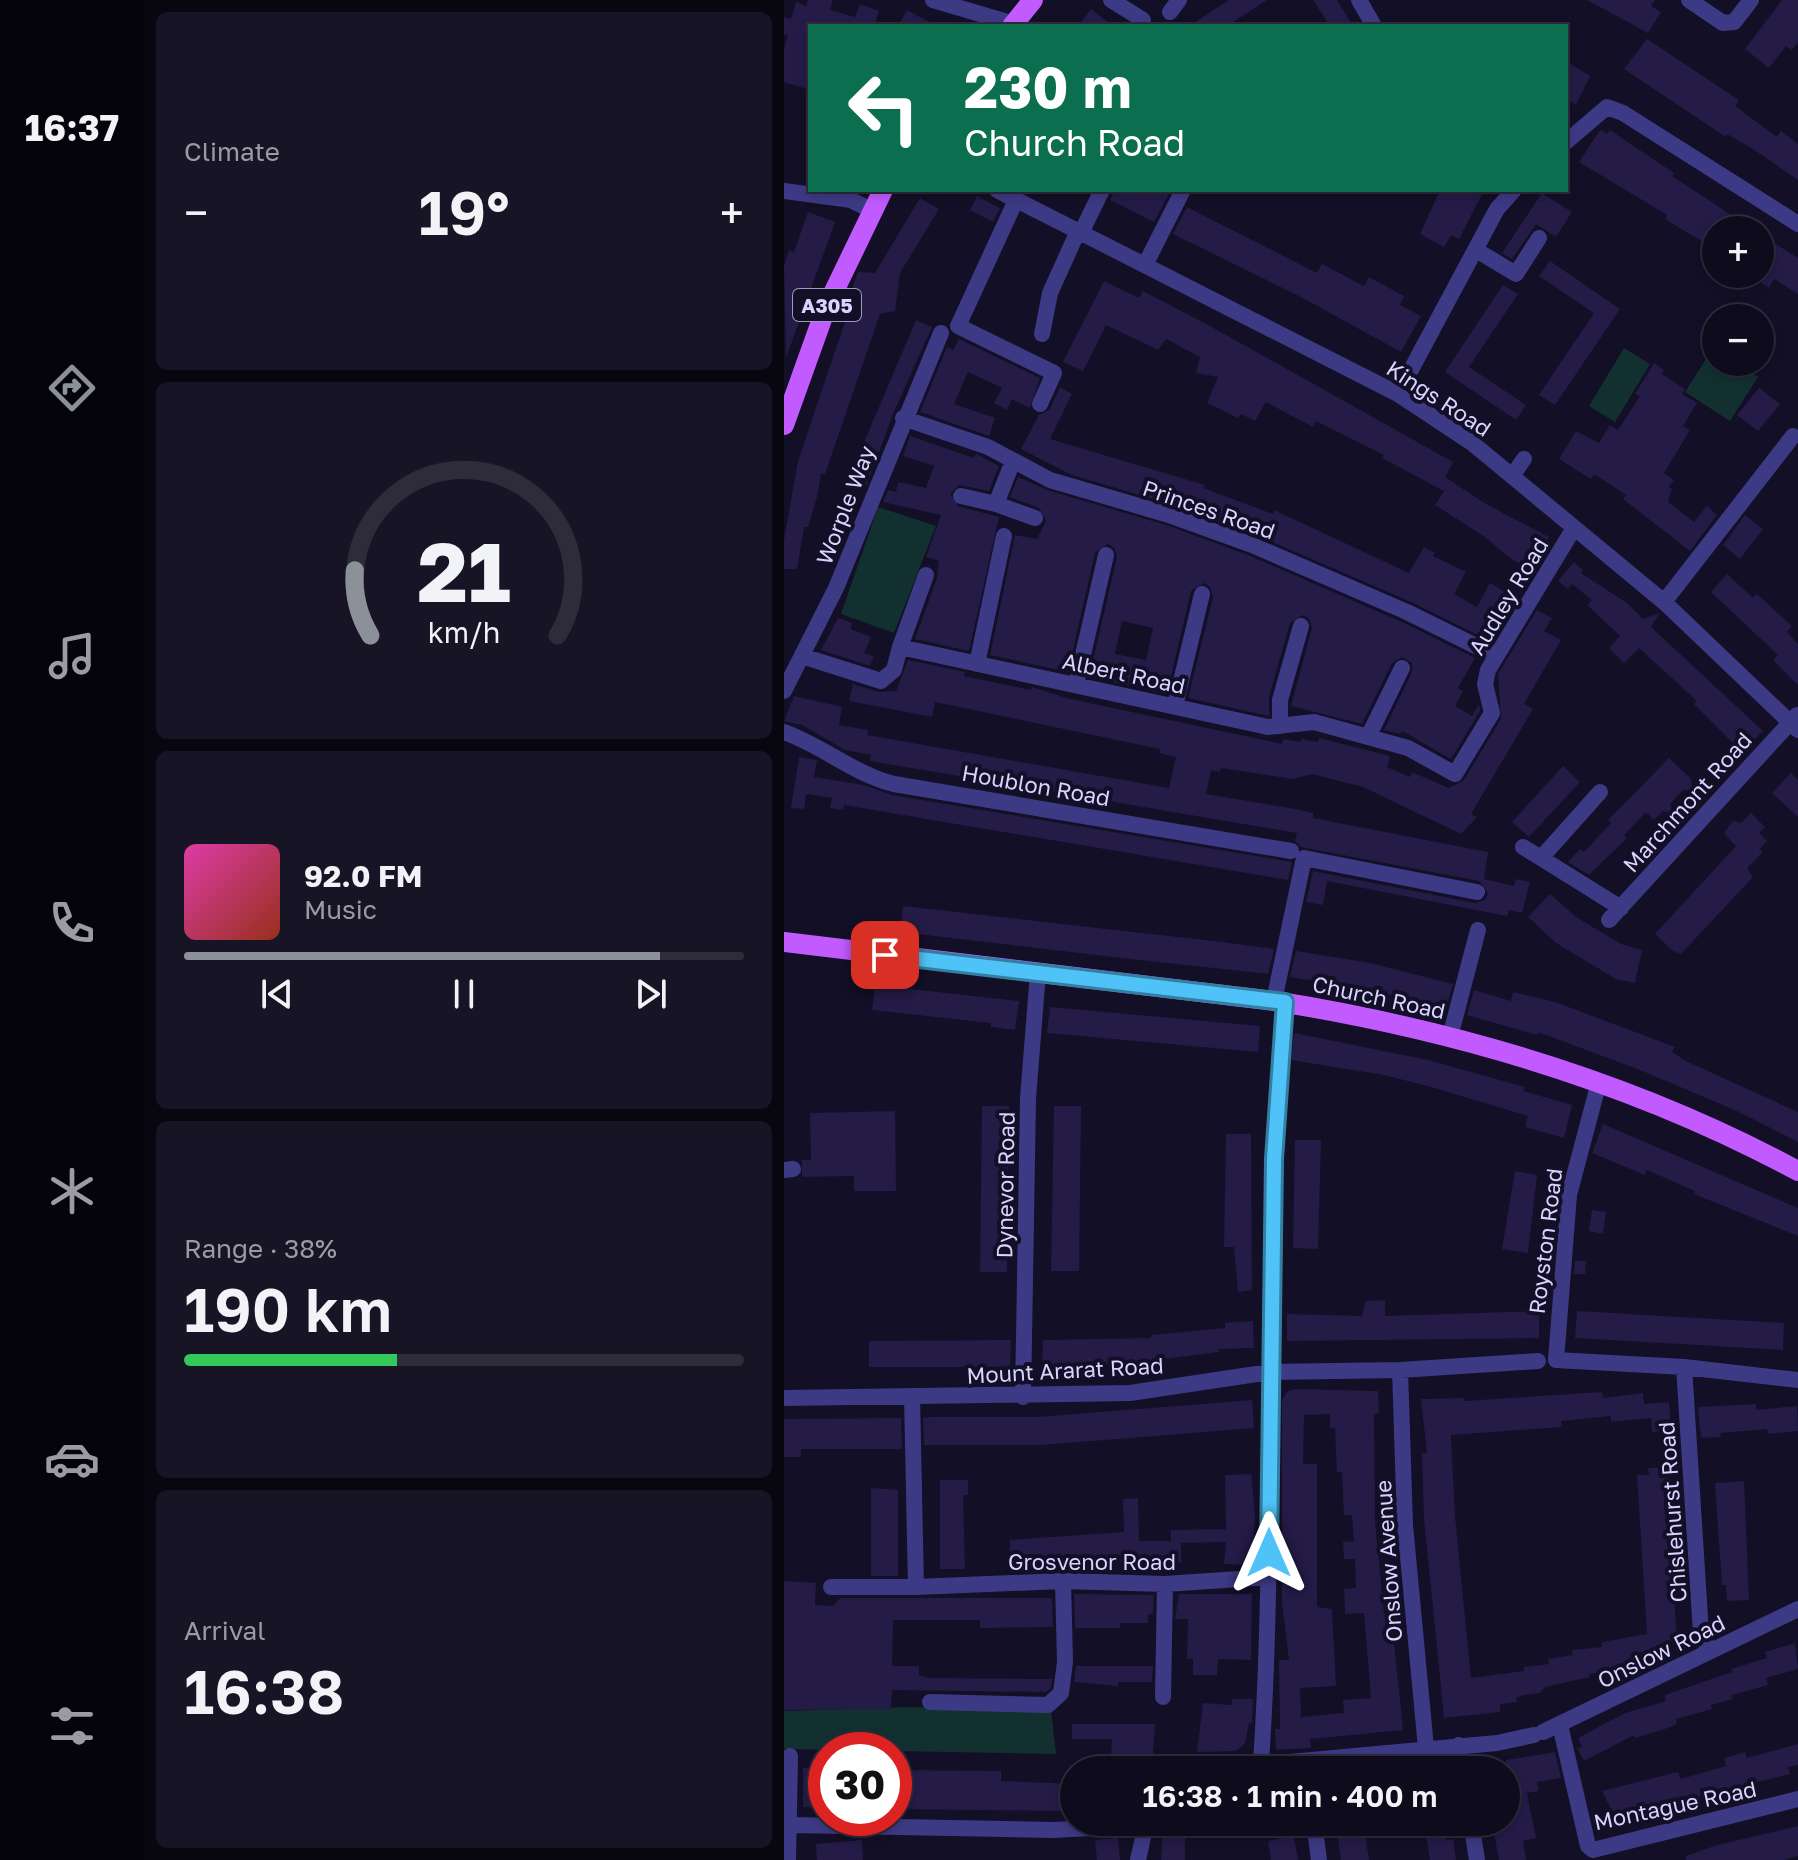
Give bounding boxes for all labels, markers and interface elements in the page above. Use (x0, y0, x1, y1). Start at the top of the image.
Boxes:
text: 230 m (964, 53, 1132, 120)
icon: left (832, 56, 936, 160)
text: 16:37 (25, 106, 119, 149)
text: Church Road (964, 121, 1185, 164)
text: Climate (184, 136, 280, 167)
text: 19° (418, 176, 510, 248)
text: − (184, 186, 208, 239)
text: + (720, 186, 744, 239)
map controls (1702, 216, 1774, 376)
button: + (1702, 216, 1774, 288)
road number: A305 (793, 289, 861, 321)
button: − (1702, 304, 1774, 376)
street label: Kings Road (1382, 354, 1496, 442)
icon: directions (44, 360, 100, 416)
street label: Worple Way (810, 442, 880, 568)
street label: Princes Road (1139, 474, 1279, 544)
text: 21 (417, 520, 511, 620)
street label: Audley Road (1462, 532, 1554, 660)
text: km/h (428, 616, 500, 650)
icon: music (44, 628, 100, 684)
street label: Albert Road (1060, 647, 1188, 699)
street label: Marchmont Road (1617, 726, 1757, 878)
street label: Houblon Road (960, 759, 1112, 811)
text: 92.0 FM (304, 858, 423, 894)
text: Music (304, 894, 377, 925)
icon: phone (44, 895, 100, 951)
pin (851, 921, 919, 989)
icon: arrive (863, 933, 907, 977)
street label: Church Road (1310, 970, 1448, 1024)
icon: previous (255, 972, 299, 1016)
icon: pause (442, 972, 486, 1016)
icon: next (629, 972, 673, 1016)
street label: Dynevor Road (990, 1111, 1020, 1259)
icon: climate (44, 1163, 100, 1219)
street label: Royston Road (1523, 1167, 1567, 1315)
text: Range · 38% (184, 1233, 337, 1264)
text: 190 km (184, 1273, 392, 1345)
street label: Mount Ararat Road (966, 1351, 1164, 1389)
street label: Chislehurst Road (1652, 1421, 1692, 1603)
icon: car (44, 1431, 100, 1487)
street label: Onslow Avenue (1369, 1479, 1407, 1643)
position arrow (1227, 1511, 1311, 1595)
street label: Grosvenor Road (1008, 1548, 1176, 1575)
street label: Onslow Road (1593, 1609, 1729, 1693)
text: Arrival (184, 1615, 265, 1646)
text: 16:38 (184, 1655, 344, 1727)
icon: filters (44, 1698, 100, 1754)
speed limit sign: 30 (808, 1732, 912, 1836)
street label: Montague Road (1591, 1775, 1759, 1835)
text: 16:38 · 1 min · 400 m (1143, 1778, 1437, 1814)

